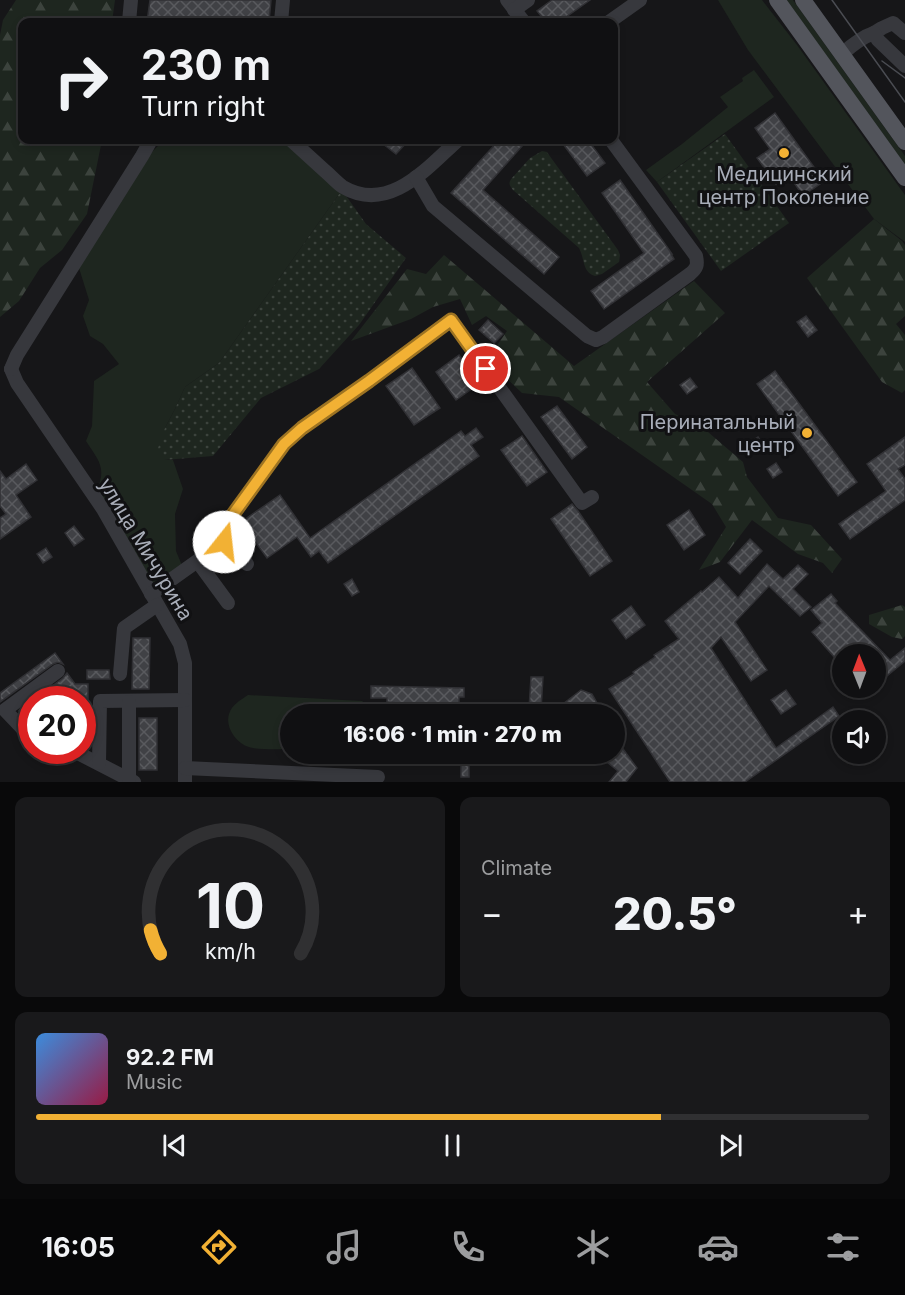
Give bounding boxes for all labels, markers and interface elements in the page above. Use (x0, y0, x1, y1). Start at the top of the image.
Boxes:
text: 230 m (141, 39, 271, 90)
icon: right (42, 42, 120, 120)
text: Turn right (141, 90, 265, 123)
marker: Медицинский центр Поколение (777, 146, 791, 160)
place label: Медицинский центр Поколение (699, 162, 869, 209)
pin (460, 343, 511, 394)
icon: arrive (469, 352, 502, 385)
place label: Перинатальный центр (640, 410, 795, 457)
marker: Перинатальный центр (800, 426, 814, 440)
street label: улица Мичурина (94, 473, 198, 625)
position arrow (192, 510, 256, 574)
north arrow (832, 644, 886, 698)
map controls (832, 644, 886, 764)
speed limit sign: 20 (18, 686, 96, 764)
button: sound (832, 710, 886, 764)
text: 16:06 · 1 min · 270 m (343, 721, 562, 747)
text: Climate (481, 856, 552, 880)
text: 10 (196, 868, 264, 943)
text: 20.5° (613, 886, 737, 941)
text: − (481, 893, 503, 933)
text: + (847, 893, 869, 933)
text: km/h (205, 938, 255, 964)
text: 92.2 FM (126, 1044, 214, 1070)
text: Music (126, 1070, 183, 1094)
icon: previous (158, 1129, 191, 1162)
icon: pause (436, 1129, 469, 1162)
icon: next (714, 1129, 747, 1162)
icon: directions (198, 1226, 240, 1268)
icon: music (323, 1226, 365, 1268)
icon: phone (447, 1226, 489, 1268)
icon: climate (572, 1226, 614, 1268)
icon: car (697, 1226, 739, 1268)
icon: filters (822, 1226, 864, 1268)
text: 16:05 (41, 1231, 115, 1264)

